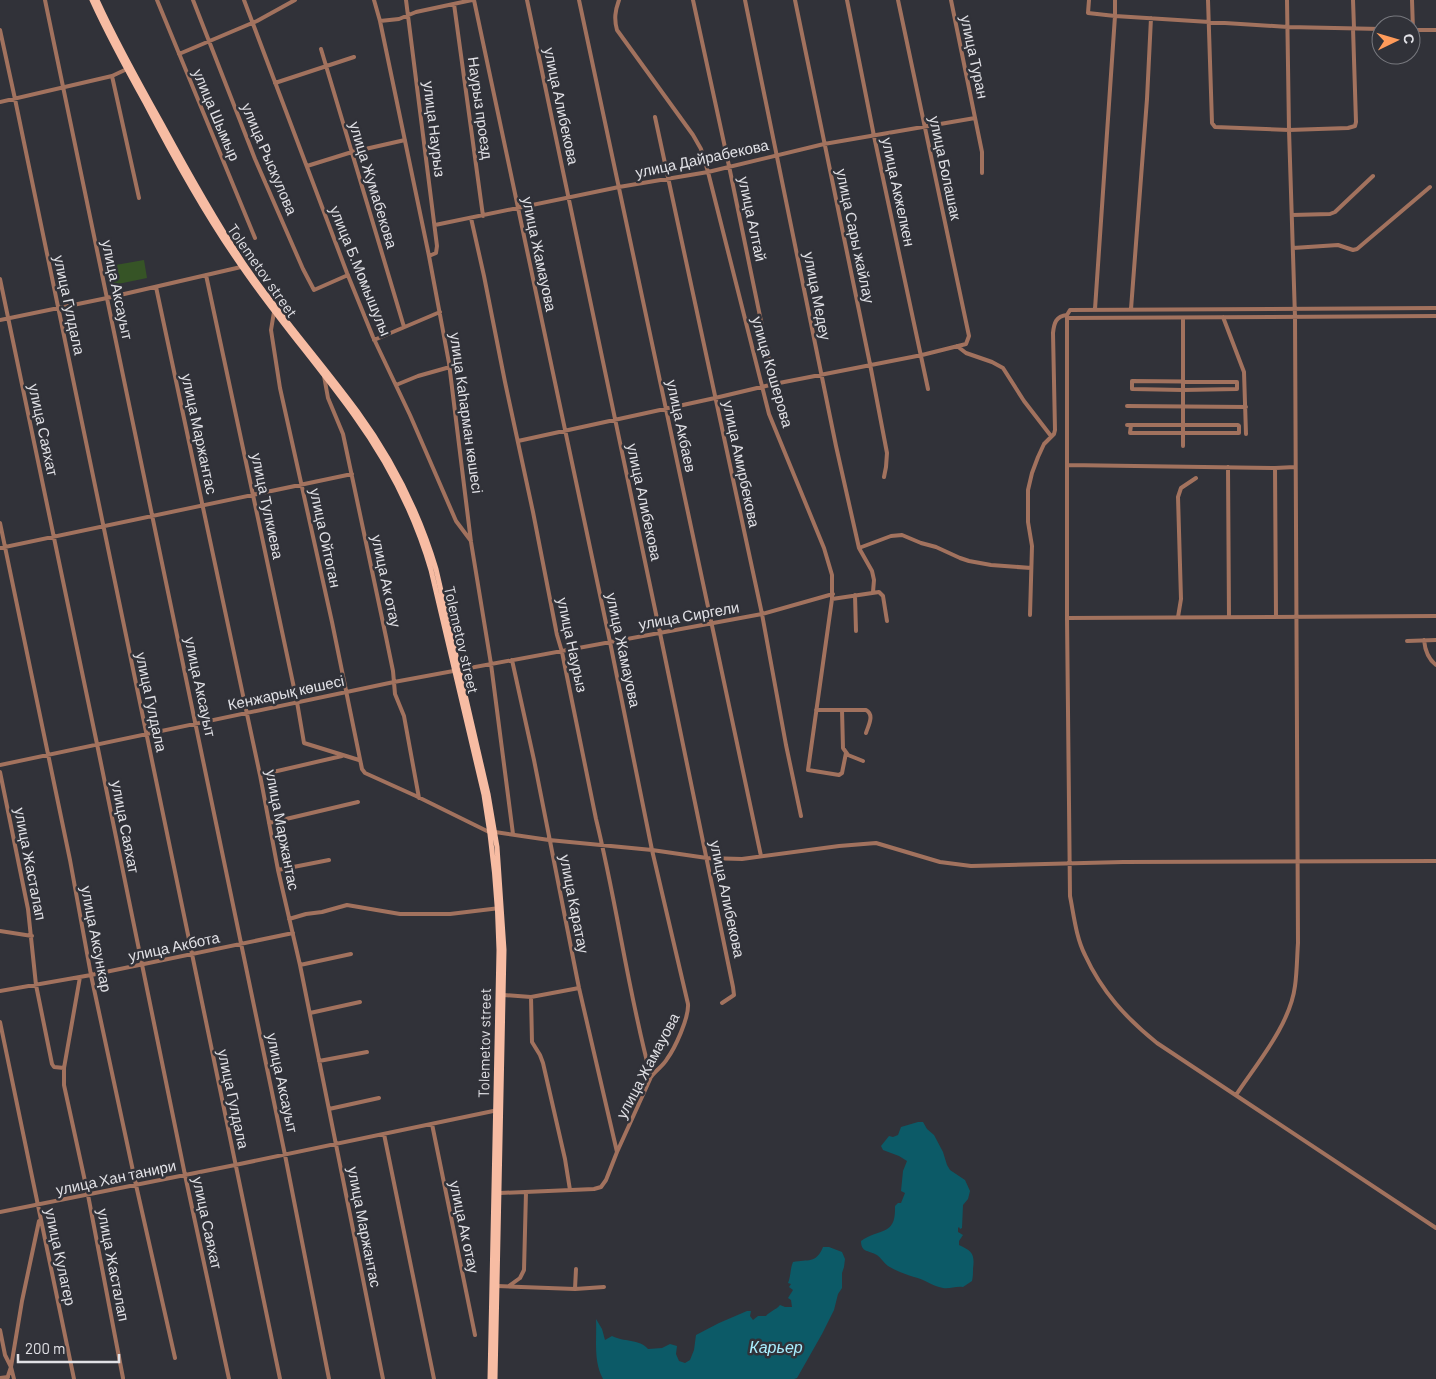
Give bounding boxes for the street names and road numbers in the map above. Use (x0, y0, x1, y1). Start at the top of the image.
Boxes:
street label: улица Туран (957, 13, 993, 100)
street label: улица Алибекова (541, 46, 583, 167)
street label: Наурыз проезд (465, 55, 497, 161)
street label: улица Шымыр (189, 66, 244, 163)
street label: улица Наурыз (420, 80, 450, 178)
street label: улица Рыскулова (238, 100, 302, 218)
street label: улица Болашак (926, 114, 966, 222)
street label: улица Жумабекова (346, 119, 402, 251)
street label: улица Дайрабекова (634, 135, 771, 181)
street label: улица Акжелкен (879, 136, 919, 248)
street label: улица Сары жайлау (833, 167, 879, 305)
street label: улица Алтай (735, 175, 771, 263)
street label: улица Жамауова (519, 195, 561, 313)
street label: улица Б.Момышулы (327, 203, 395, 338)
street label: Tolemetov street (224, 220, 302, 321)
street label: улица Аксауыт (99, 238, 137, 342)
street label: улица Медеу (801, 250, 835, 342)
street label: улица Гулдала (51, 253, 89, 357)
street label: улица Кошерова (749, 314, 798, 430)
street label: улица Каһарман көшесі (447, 331, 487, 495)
street label: улица Маржантас (178, 372, 222, 496)
street label: улица Акбаев (663, 378, 701, 474)
street label: улица Саяхат (25, 382, 63, 478)
street label: улица Амирбекова (720, 399, 764, 530)
street label: улица Алибекова (624, 442, 666, 563)
street label: улица Тулкиева (248, 451, 288, 561)
street label: улица Ойтоган (307, 486, 345, 589)
street label: улица Ак отау (368, 533, 406, 629)
street label: Tolemetov street (441, 584, 483, 695)
street label: улица Жамауова (603, 591, 645, 709)
street label: улица Наурыз (554, 596, 592, 694)
street label: улица Сиргели (637, 597, 741, 633)
street label: улица Аксауыт (182, 635, 220, 739)
street label: улица Гулдала (133, 650, 171, 754)
street label: Кенжарық көшесі (226, 671, 346, 713)
street label: улица Маржантас (262, 768, 304, 892)
street label: улица Саяхат (108, 779, 144, 875)
street label: улица Жасталап (11, 806, 51, 922)
street label: улица Алибекова (707, 839, 749, 960)
street label: улица Каратау (557, 853, 593, 955)
street label: улица Аксункар (78, 884, 116, 993)
street label: улица Акбота (127, 927, 222, 964)
street label: Tolemetov street (474, 988, 494, 1098)
street label: улица Жамауова (612, 1009, 683, 1121)
street label: улица Аксауыт (264, 1031, 302, 1135)
street label: улица Гулдала (215, 1047, 253, 1151)
street label: улица Хан танири (54, 1156, 177, 1199)
street label: улица Маржантас (344, 1165, 386, 1289)
street label: улица Саяхат (189, 1175, 227, 1271)
street label: улица Ак отау (446, 1179, 484, 1275)
street label: улица Кулагер (42, 1206, 80, 1307)
street label: улица Жасталап (94, 1207, 134, 1323)

